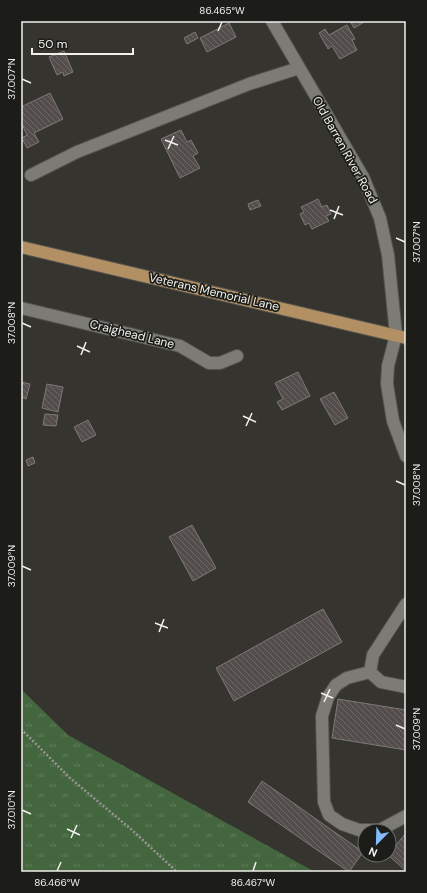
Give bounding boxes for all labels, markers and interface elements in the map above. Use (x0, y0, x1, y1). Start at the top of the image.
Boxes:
text: 86.465°W (199, 4, 245, 17)
scale bar (32, 30, 133, 56)
text: 50 m (38, 36, 67, 52)
text: 37.007°N (5, 58, 18, 100)
street label: Old Barren River Road (309, 93, 381, 207)
text: 37.007°N (410, 221, 423, 263)
street label: Veterans Memorial Lane (147, 269, 281, 315)
text: 37.008°N (5, 302, 18, 344)
street label: Craighead Lane (88, 316, 176, 352)
text: 37.008°N (410, 464, 423, 506)
text: 37.009°N (5, 545, 18, 587)
text: 37.009°N (410, 708, 423, 750)
text: 37.010°N (5, 790, 18, 830)
north arrow (357, 823, 397, 863)
text: N (367, 844, 380, 860)
text: 86.466°W (34, 876, 80, 889)
text: 86.467°W (231, 876, 276, 889)

